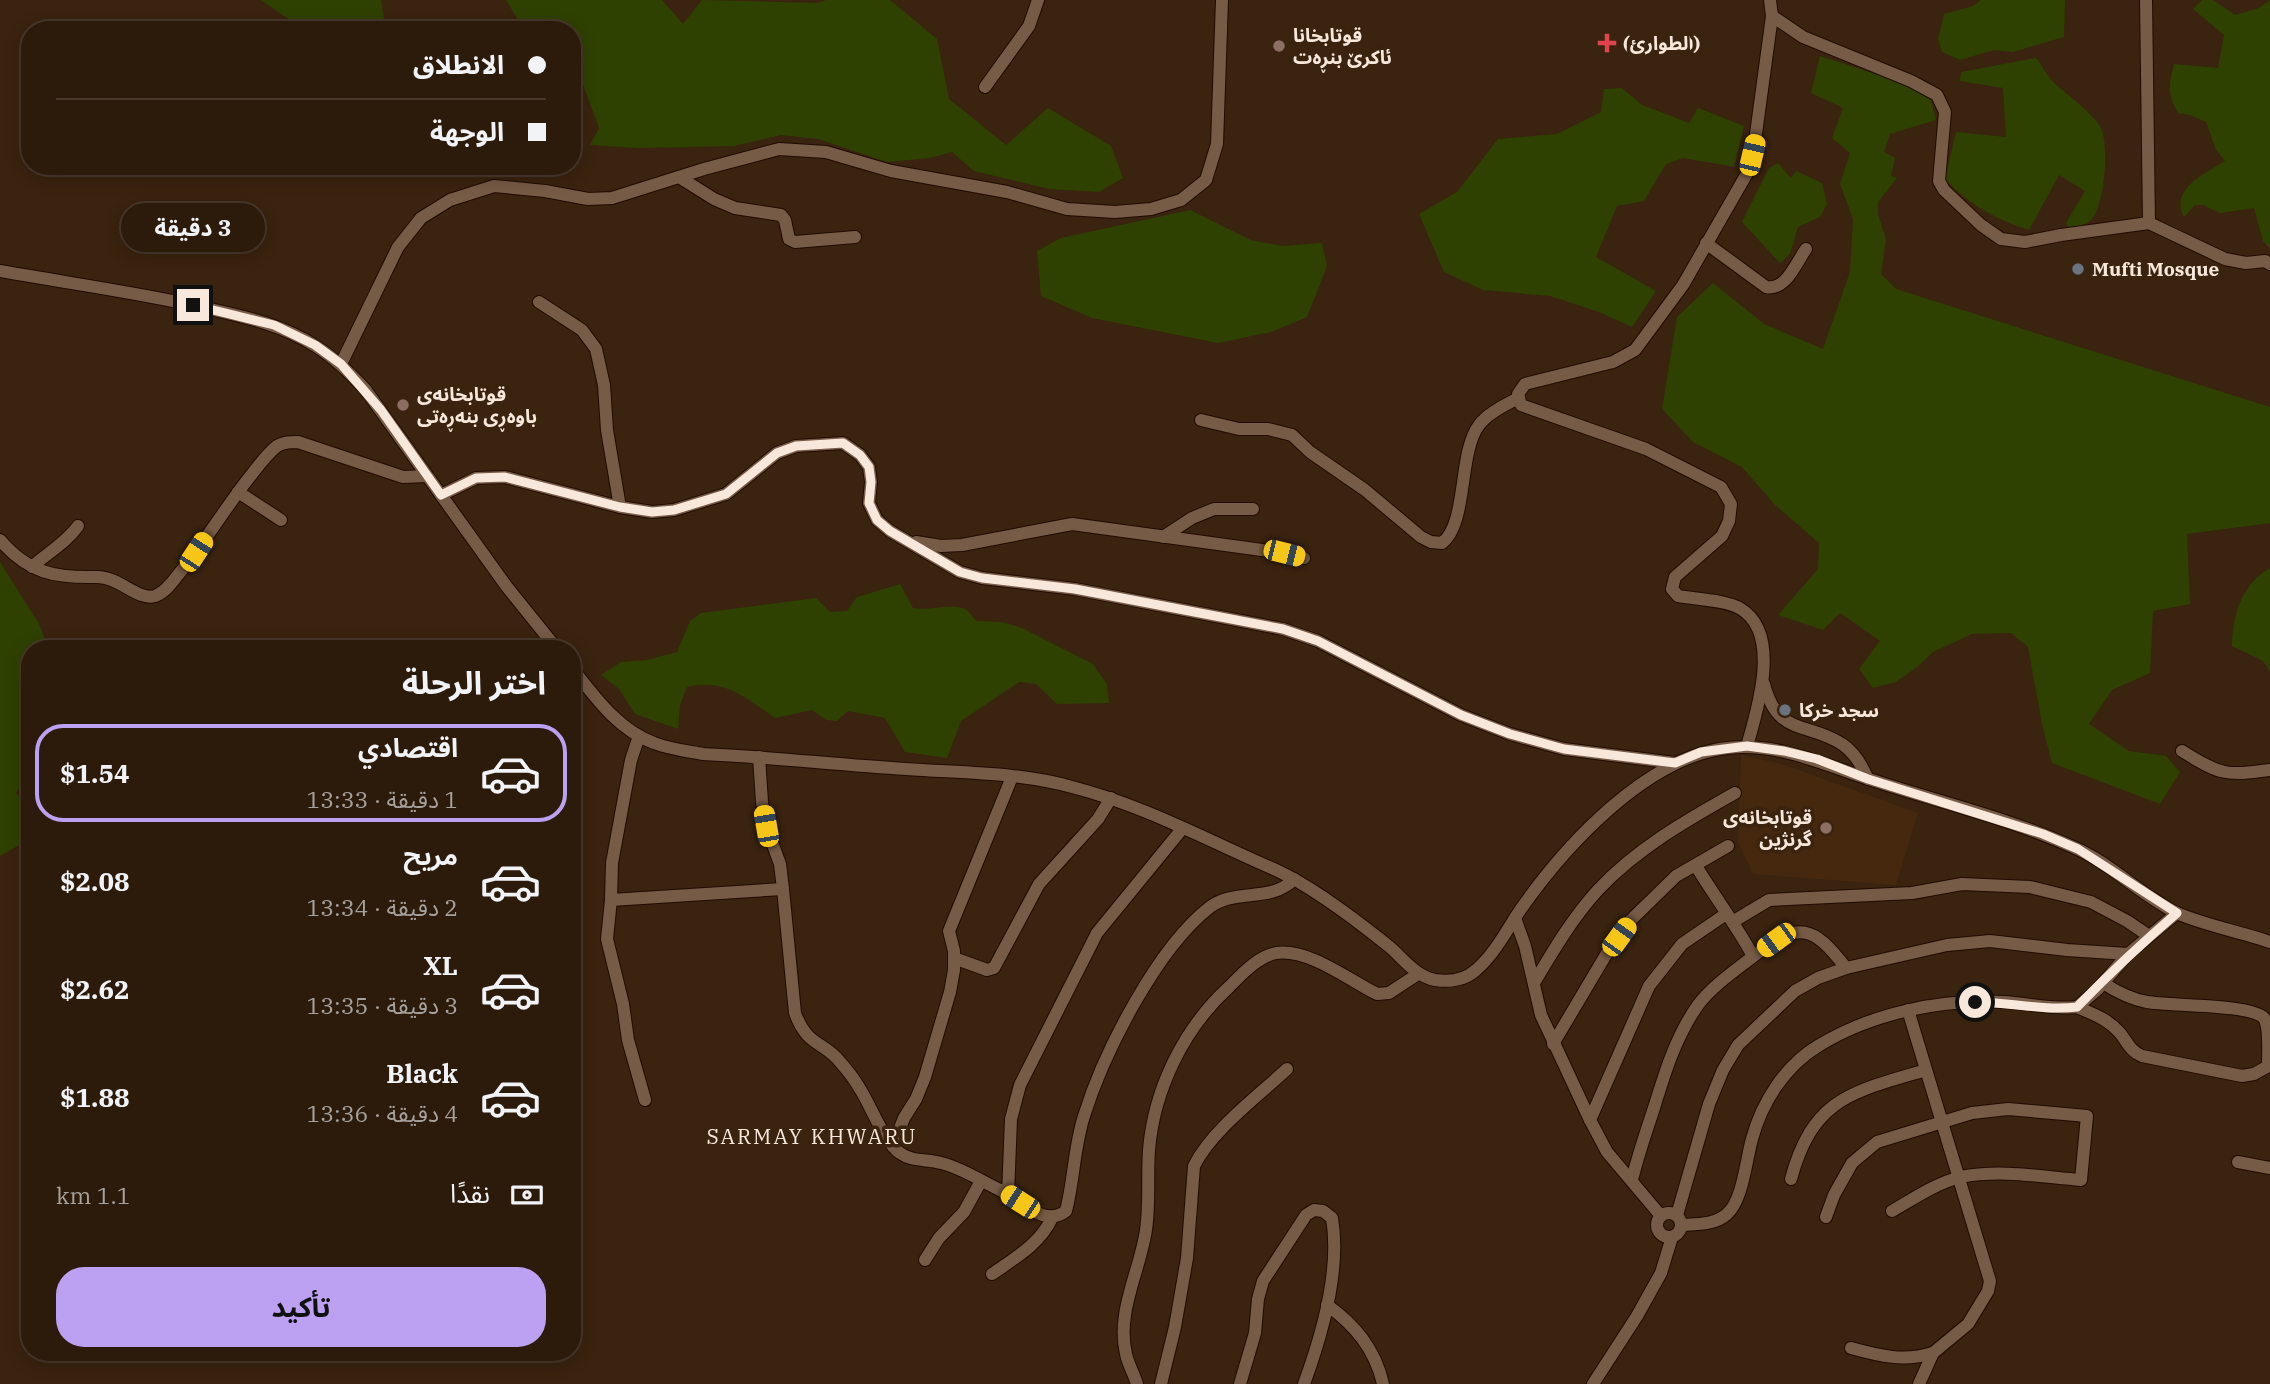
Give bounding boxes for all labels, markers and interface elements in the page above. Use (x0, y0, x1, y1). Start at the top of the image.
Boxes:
place label: قوتابخانا ئاکرێ بنڕەت (1293, 23, 1392, 73)
place label: (الطوارئ) (1623, 31, 1701, 55)
marker: (الطوارئ) (1597, 33, 1617, 53)
marker: قوتابخانا ئاکرێ بنڕەت (1271, 38, 1287, 54)
text: الانطلاق (413, 47, 504, 81)
text: الوجهة (430, 114, 504, 148)
car (1738, 132, 1767, 178)
callout: 3 دقيقة (121, 204, 265, 252)
text: 3 دقيقة (154, 212, 232, 242)
place label: Mufti Mosque (2092, 257, 2220, 281)
marker: Mufti Mosque (2070, 261, 2086, 277)
route end (177, 289, 209, 321)
place label: قوتابخانەی باوەڕی بنەڕەتی (417, 382, 537, 432)
marker: قوتابخانەی باوەڕی بنەڕەتی (395, 397, 411, 413)
car (176, 529, 217, 575)
car (1262, 538, 1307, 568)
text: اختر الرحلة (402, 661, 546, 703)
place label: سجد خركا (1799, 698, 1879, 722)
marker: سجد خركا (1777, 702, 1793, 718)
text: اقتصادي (358, 730, 458, 764)
icon: car (479, 742, 542, 805)
text: $1.54 (60, 756, 130, 790)
text: 1 دقيقة · 13:33 (307, 784, 458, 814)
car (753, 803, 780, 849)
place label: قوتابخانەی گرنژین (1723, 805, 1812, 851)
marker: قوتابخانەی گرنژین (1818, 820, 1834, 836)
text: مريح (403, 838, 458, 872)
icon: car (479, 850, 542, 913)
text: $2.08 (60, 864, 130, 898)
text: 2 دقيقة · 13:34 (307, 892, 458, 922)
car (1599, 914, 1640, 960)
car (1753, 919, 1800, 961)
text: XL (423, 948, 458, 982)
icon: car (479, 958, 542, 1021)
text: $2.62 (60, 972, 130, 1006)
route start (1959, 986, 1991, 1018)
text: 3 دقيقة · 13:35 (307, 990, 458, 1020)
text: Black (386, 1056, 458, 1090)
icon: car (479, 1066, 542, 1129)
text: $1.88 (60, 1080, 130, 1114)
text: 4 دقيقة · 13:36 (307, 1098, 458, 1128)
district label: SARMAY KHWARU (706, 1122, 918, 1150)
text: نقدًا (450, 1176, 490, 1210)
icon: cash (508, 1176, 546, 1214)
text: 1.1 km (56, 1180, 130, 1210)
car (997, 1182, 1044, 1222)
button: تأكيد (56, 1267, 546, 1347)

